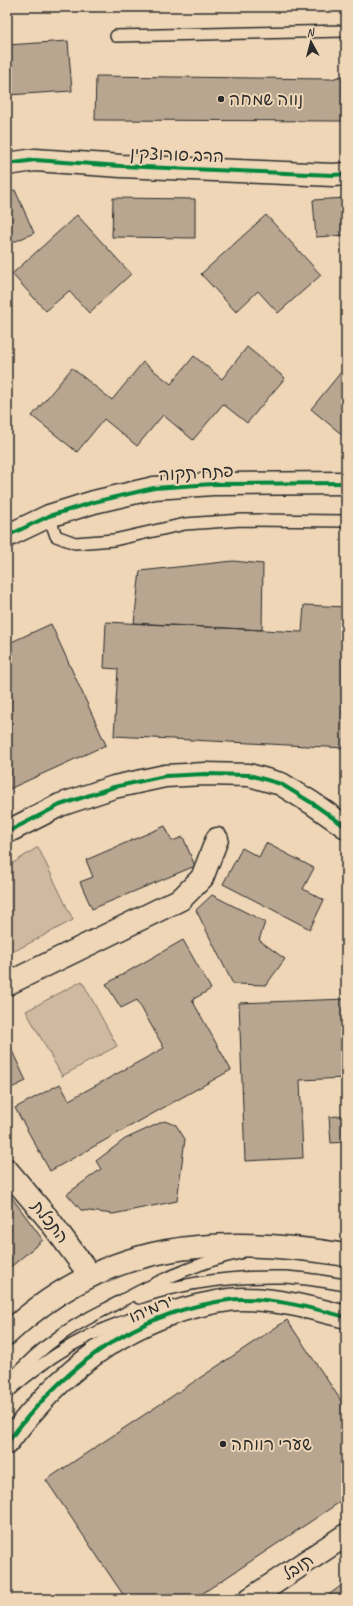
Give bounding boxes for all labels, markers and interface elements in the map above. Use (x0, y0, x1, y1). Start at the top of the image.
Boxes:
north arrow (291, 22, 331, 62)
text: N (306, 24, 316, 39)
place label: נווה שמחה (229, 89, 303, 110)
marker: נווה שמחה (216, 94, 226, 104)
street label: הרב סורוצקין (130, 143, 224, 167)
street label: פתח תקוה (158, 461, 234, 485)
street label: התכלת (26, 1196, 73, 1248)
street label: ירמיהו (126, 1290, 176, 1328)
place label: שערי רווחה (231, 1434, 312, 1455)
marker: שערי רווחה (218, 1439, 228, 1449)
street label: תובל (278, 1549, 318, 1585)

